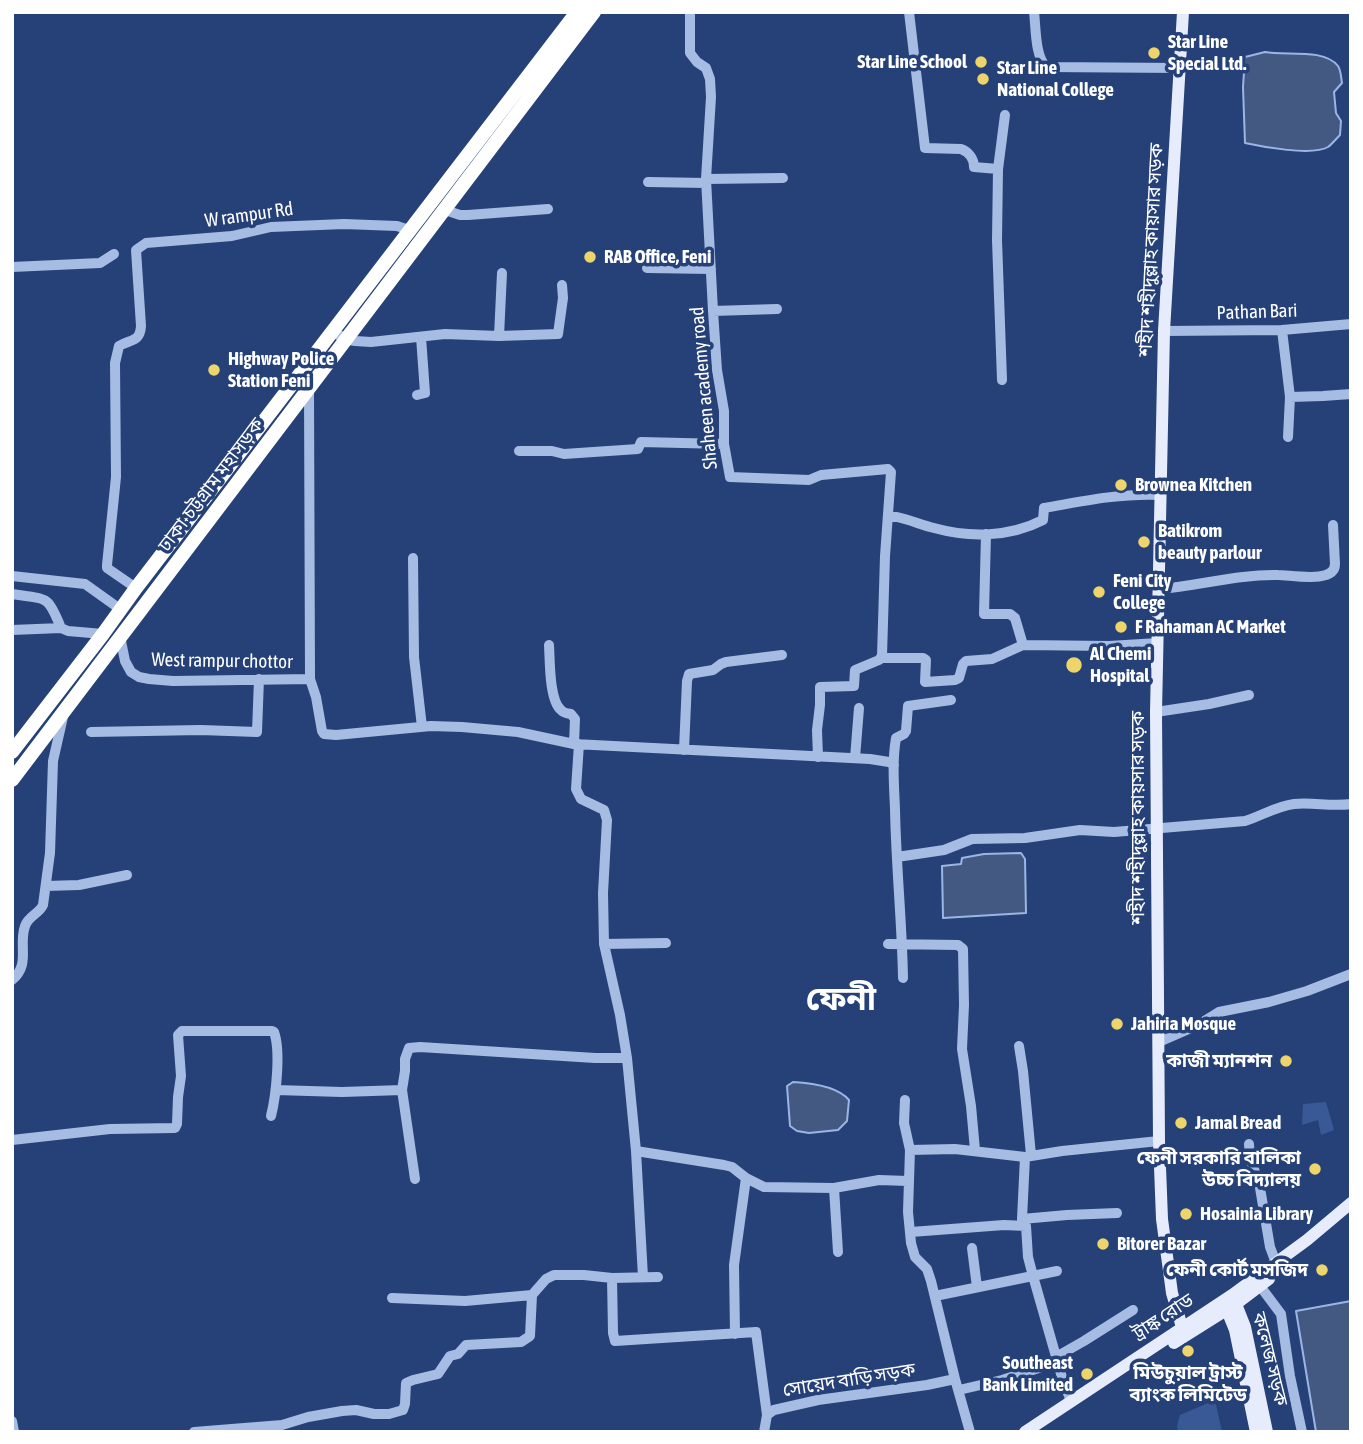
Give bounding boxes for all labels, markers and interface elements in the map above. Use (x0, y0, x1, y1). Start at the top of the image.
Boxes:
place label: Star Line Special Ltd. (1168, 31, 1246, 75)
marker: Star Line Special Ltd. (1146, 45, 1162, 61)
place label: Star Line School (857, 51, 967, 73)
marker: Star Line School (973, 54, 989, 70)
place label: Star Line National College (997, 57, 1114, 101)
marker: Star Line National College (975, 71, 991, 87)
street label: শহীদ শহীদুল্লাহ কায়সার সড়ক (1134, 142, 1168, 358)
street label: W rampur Rd (203, 198, 295, 232)
place label: RAB Office, Feni (604, 246, 711, 268)
marker: RAB Office, Feni (582, 249, 598, 265)
street label: Pathan Bari (1216, 299, 1298, 325)
street label: Shaheen academy road (686, 306, 722, 470)
place label: Highway Police Station Feni (228, 348, 334, 392)
marker: Highway Police Station Feni (206, 362, 222, 378)
street label: ঢাকা-চট্টগ্রাম মহাসড়ক (153, 414, 269, 556)
place label: Brownea Kitchen (1135, 474, 1252, 496)
marker: Brownea Kitchen (1113, 477, 1129, 493)
place label: Batikrom beauty parlour (1158, 520, 1262, 564)
marker: Batikrom beauty parlour (1136, 534, 1152, 550)
place label: Feni City College (1113, 570, 1171, 614)
marker: Feni City College (1091, 584, 1107, 600)
place label: F Rahaman AC Market (1135, 616, 1286, 638)
marker: F Rahaman AC Market (1113, 619, 1129, 635)
place label: Al Chemi Hospital (1090, 643, 1151, 687)
street label: West rampur chottor (151, 648, 293, 674)
marker: Al Chemi Hospital (1064, 655, 1084, 675)
street label: শহীদ শহীদুল্লাহ কায়সার সড়ক (1127, 711, 1149, 925)
district label: ফেনী (806, 980, 876, 1020)
place label: Jahiria Mosque (1131, 1013, 1236, 1035)
marker: Jahiria Mosque (1109, 1016, 1125, 1032)
place label: কাজী ম্যানশন (1166, 1050, 1272, 1072)
marker: কাজী ম্যানশন (1278, 1053, 1294, 1069)
place label: Jamal Bread (1195, 1112, 1281, 1134)
marker: Jamal Bread (1173, 1115, 1189, 1131)
place label: ফেনী সরকারি বালিকা উচ্চ বিদ্যালয় (1137, 1147, 1301, 1191)
marker: ফেনী সরকারি বালিকা উচ্চ বিদ্যালয় (1307, 1161, 1323, 1177)
place label: Hosainia Library (1200, 1203, 1313, 1225)
marker: Hosainia Library (1178, 1206, 1194, 1222)
place label: Bitorer Bazar (1117, 1233, 1206, 1255)
marker: Bitorer Bazar (1095, 1236, 1111, 1252)
place label: ফেনী কোর্ট মসজিদ (1166, 1259, 1308, 1281)
marker: ফেনী কোর্ট মসজিদ (1314, 1262, 1330, 1278)
street label: ট্রাঙ্ক রোড (1128, 1289, 1198, 1345)
street label: কলেজ সড়ক (1247, 1310, 1293, 1408)
marker: মিউচুয়াল ট্রাস্ট ব্যাংক লিমিটেড (1180, 1343, 1196, 1359)
place label: Southeast Bank Limited (982, 1352, 1073, 1396)
street label: সোয়েদ বাড়ি সড়ক (781, 1358, 917, 1402)
place label: মিউচুয়াল ট্রাস্ট ব্যাংক লিমিটেড (1129, 1362, 1247, 1406)
marker: Southeast Bank Limited (1079, 1366, 1095, 1382)

